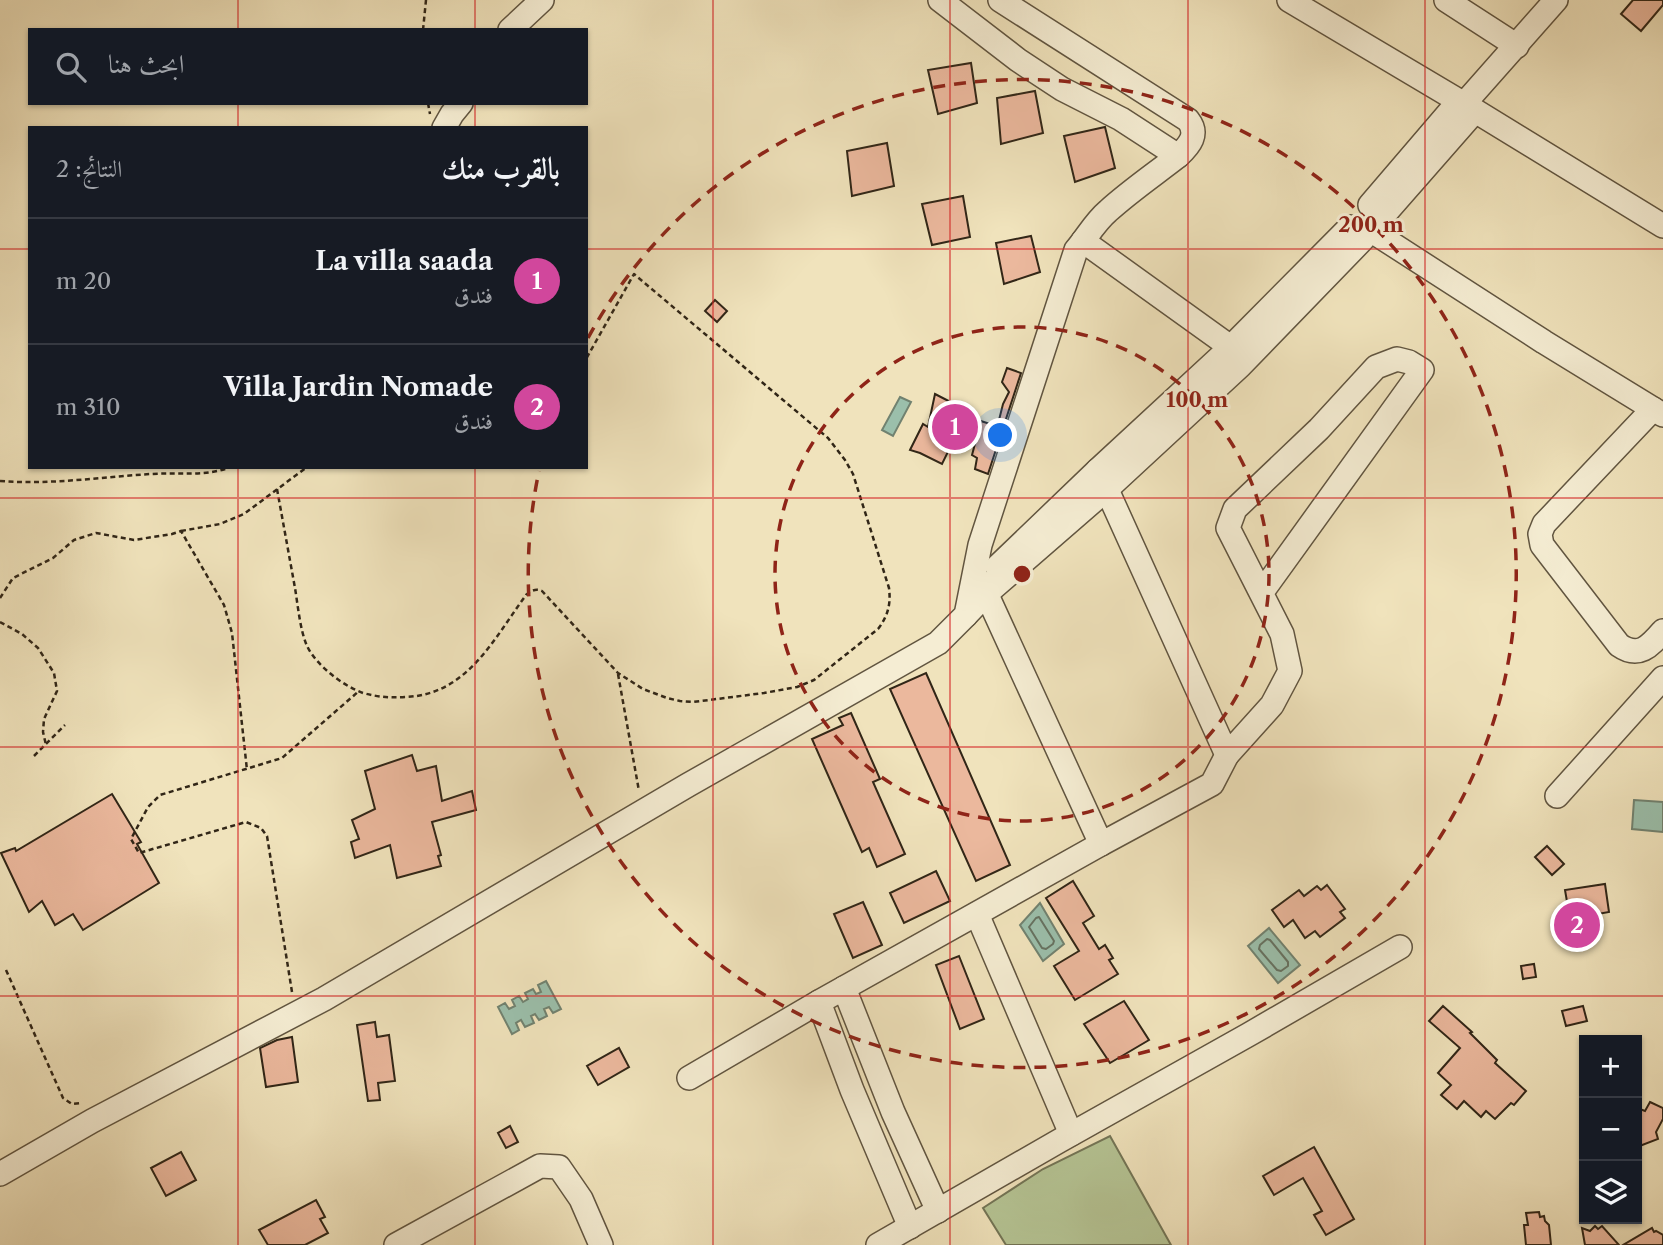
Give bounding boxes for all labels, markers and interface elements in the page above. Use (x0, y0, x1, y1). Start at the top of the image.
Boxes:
search box (28, 28, 588, 105)
icon: search (52, 48, 90, 86)
text: ابحث هنا (108, 48, 184, 80)
text: بالقرب منك (442, 150, 560, 187)
text: النتائج: 2 (56, 155, 122, 183)
text: 200 m (1338, 212, 1404, 237)
text: La villa saada (315, 245, 493, 277)
text: 20 m (56, 267, 111, 295)
text: 1 (532, 267, 542, 295)
text: فندق (454, 281, 493, 309)
text: Villa Jardin Nomade (224, 371, 493, 403)
text: 100 m (1166, 387, 1228, 412)
text: 310 m (56, 393, 120, 421)
text: 2 (530, 393, 544, 421)
pin: 1 (932, 401, 978, 453)
text: فندق (454, 407, 493, 435)
your location (983, 418, 1017, 452)
centre of rings (1010, 562, 1034, 586)
pin: 2 (1554, 899, 1600, 951)
map controls (1579, 1035, 1642, 1224)
button: + (1579, 1035, 1642, 1098)
button: − (1579, 1098, 1642, 1161)
button: layers (1579, 1161, 1642, 1224)

